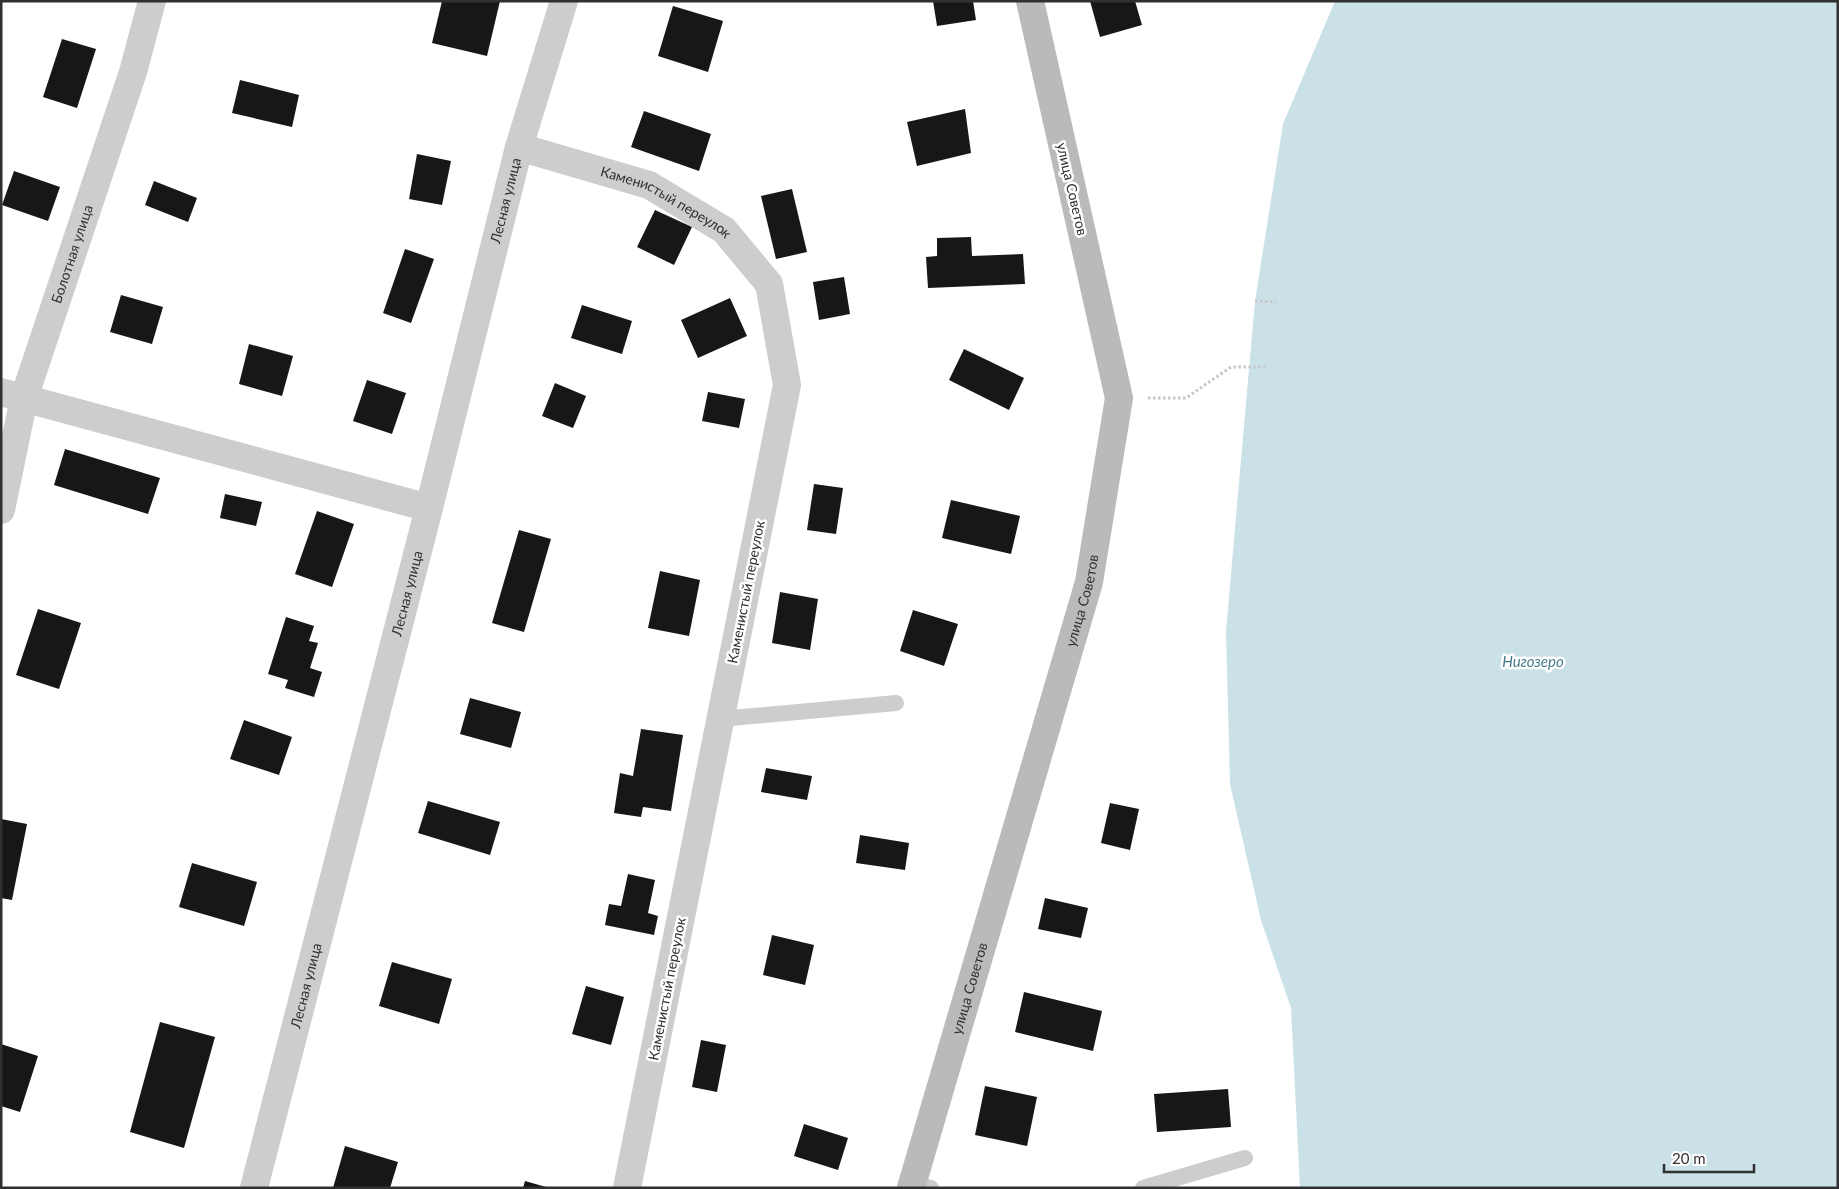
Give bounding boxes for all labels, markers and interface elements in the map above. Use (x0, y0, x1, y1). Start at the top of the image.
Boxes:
street label: улица Советов (1054, 141, 1091, 237)
street label: Лесная улица (486, 156, 524, 246)
street label: Каменистый переулок (599, 162, 736, 242)
street label: Болотная улица (47, 202, 96, 306)
street label: Каменистый переулок (723, 518, 768, 665)
street label: Лесная улица (387, 549, 426, 639)
street label: улица Советов (1061, 553, 1101, 649)
water label: Нигозеро (1502, 652, 1564, 670)
street label: Каменистый переулок (644, 915, 689, 1062)
street label: улица Советов (948, 940, 991, 1036)
street label: Лесная улица (286, 941, 325, 1031)
scale bar (1664, 1142, 1754, 1174)
text: 20 m (1672, 1149, 1706, 1167)

